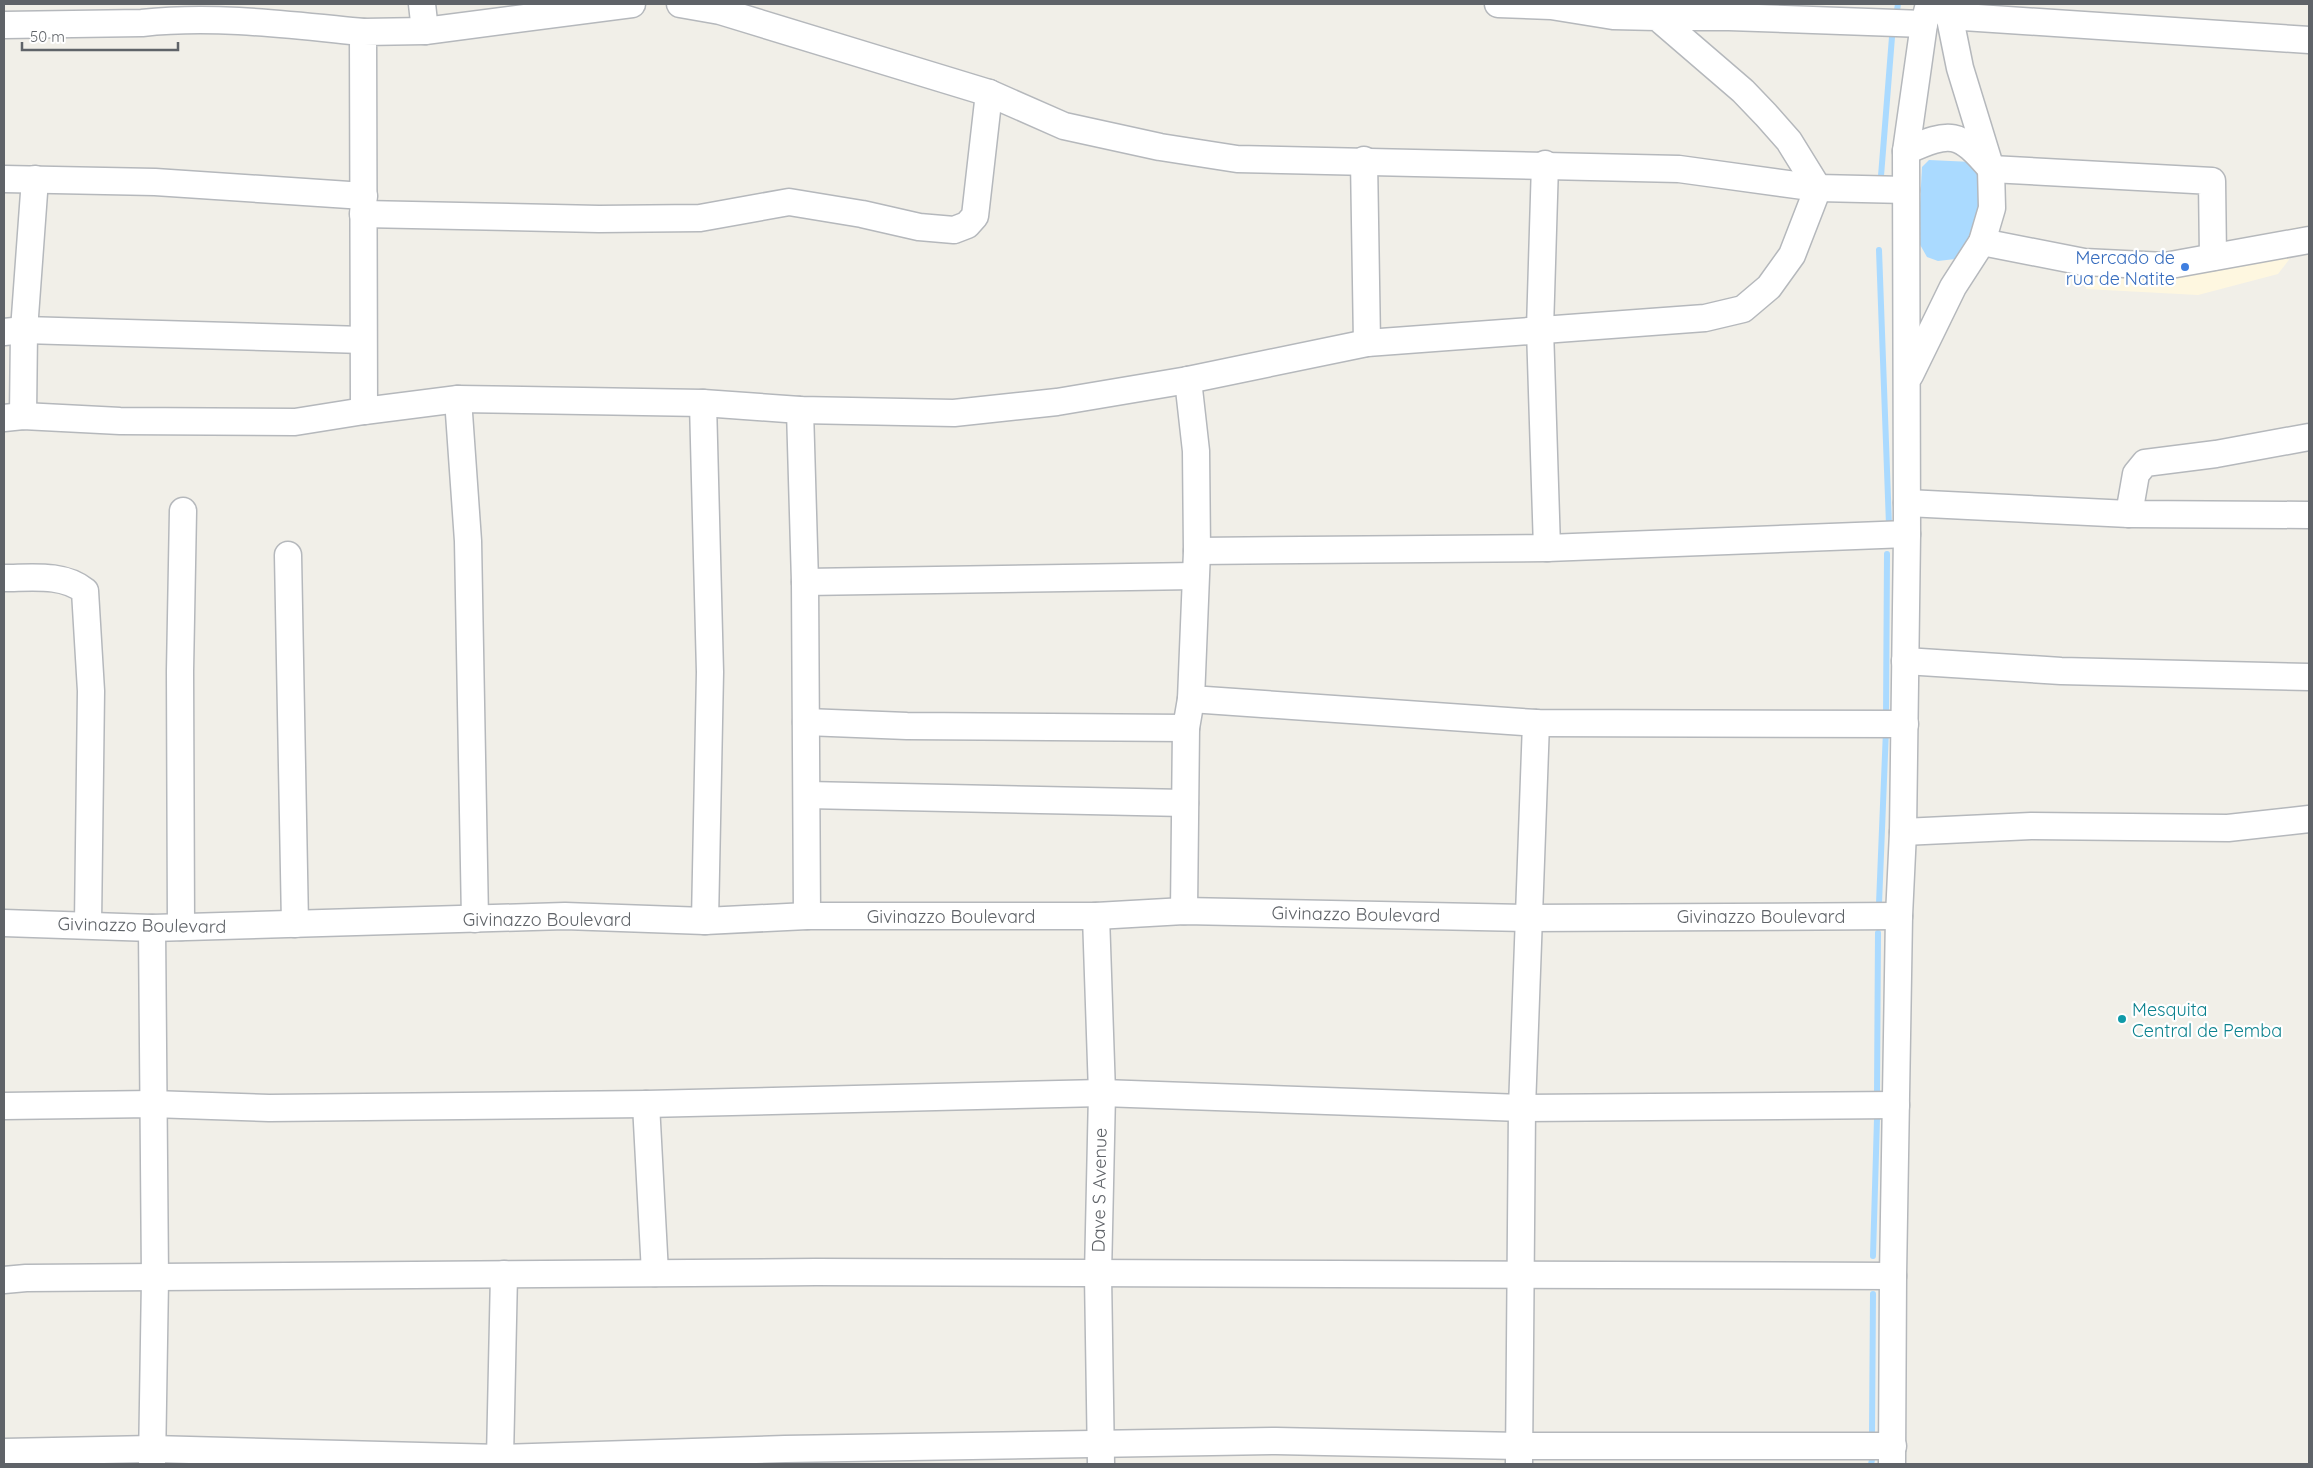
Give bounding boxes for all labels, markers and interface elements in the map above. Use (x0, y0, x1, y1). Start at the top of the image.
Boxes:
scale bar (22, 20, 179, 52)
text: 50 m (30, 27, 65, 46)
place label: Mercado de rua de Natite (2066, 246, 2175, 290)
marker: Mercado de rua de Natite (2179, 261, 2191, 273)
street label: Givinazzo Boulevard (1272, 901, 1440, 927)
street label: Givinazzo Boulevard (867, 905, 1035, 928)
street label: Givinazzo Boulevard (1677, 905, 1845, 928)
street label: Givinazzo Boulevard (463, 908, 631, 931)
street label: Givinazzo Boulevard (58, 912, 226, 938)
place label: Mesquita Central de Pemba (2132, 998, 2282, 1042)
marker: Mesquita Central de Pemba (2116, 1013, 2128, 1025)
street label: Dave S Avenue (1086, 1127, 1112, 1253)

